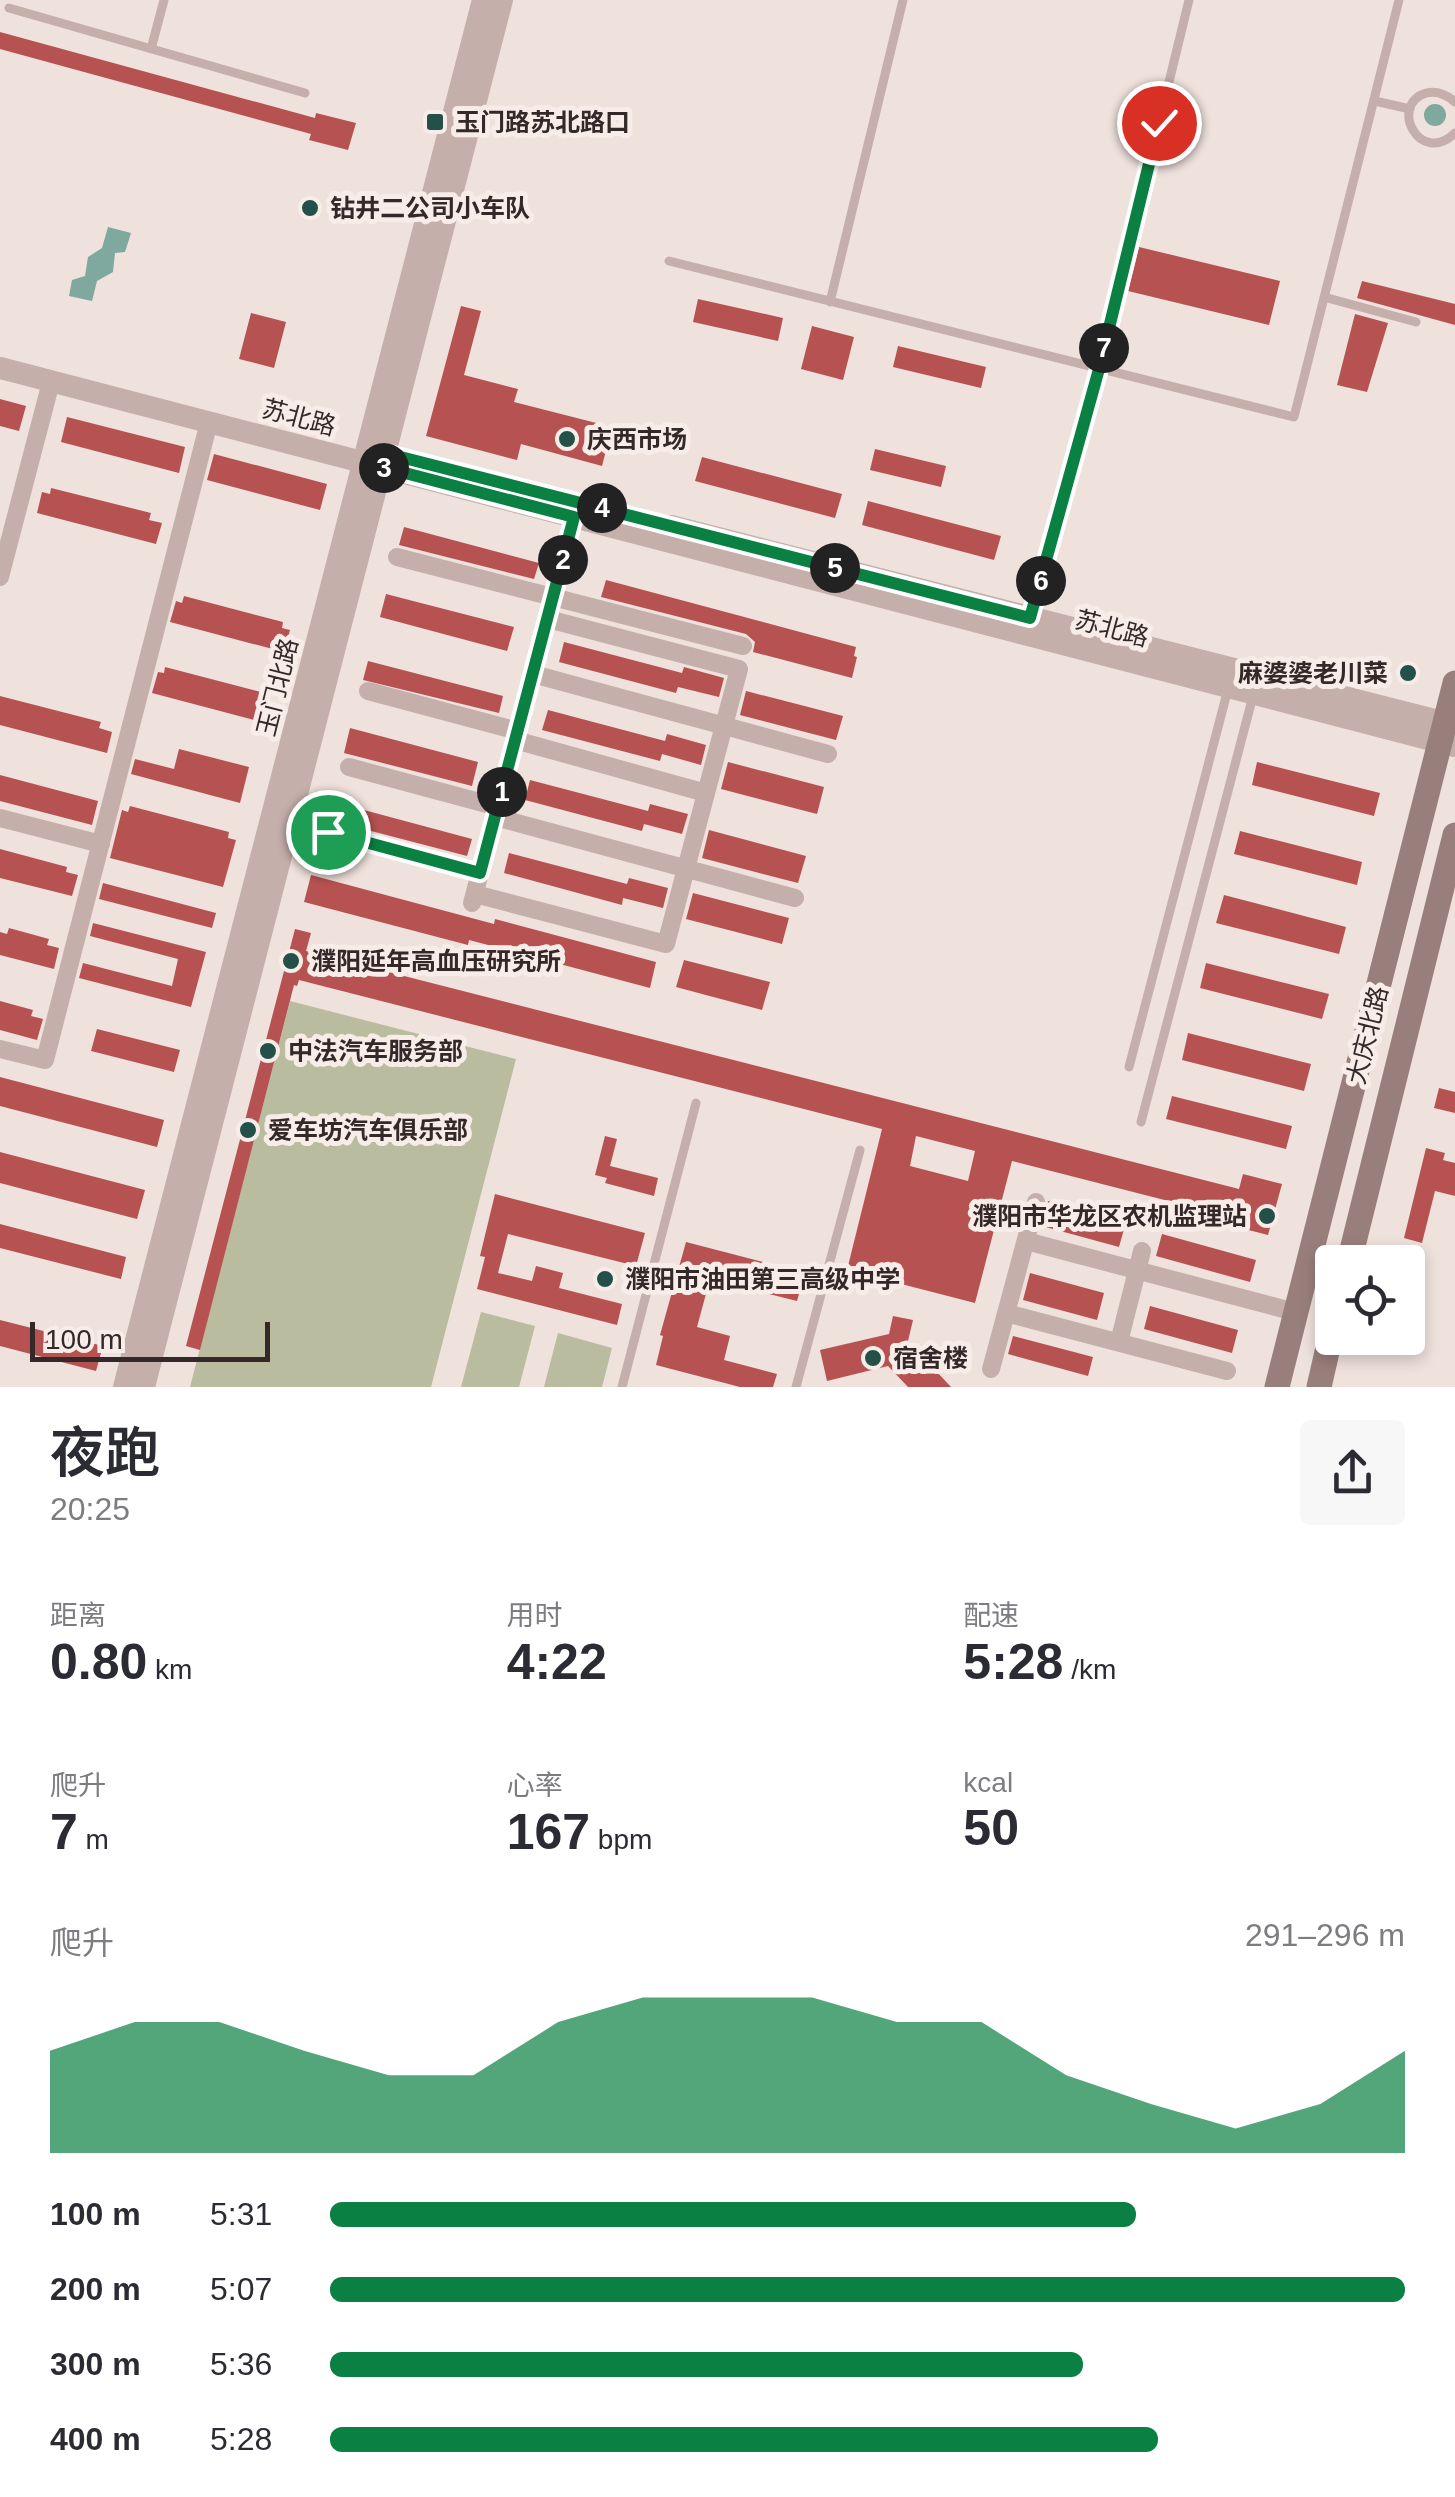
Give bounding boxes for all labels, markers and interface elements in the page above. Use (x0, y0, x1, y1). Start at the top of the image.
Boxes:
pin (1117, 81, 1202, 166)
icon: check (1132, 96, 1187, 151)
place label: 玉门路苏北路口 (455, 108, 630, 136)
marker: 玉门路苏北路口 (424, 111, 446, 133)
place label: 钻井二公司小车队 (330, 194, 530, 222)
marker: 钻井二公司小车队 (299, 197, 321, 219)
pin: 7 (1079, 323, 1129, 373)
text: 7 (1096, 332, 1112, 363)
street label: 苏北路 (259, 394, 339, 440)
place label: 庆西市场 (587, 425, 687, 453)
marker: 庆西市场 (556, 428, 578, 450)
pin: 3 (359, 443, 409, 493)
text: 3 (376, 452, 392, 483)
pin: 4 (577, 483, 627, 533)
text: 4 (594, 492, 610, 523)
pin: 2 (538, 535, 588, 585)
pin: 5 (810, 543, 860, 593)
text: 2 (555, 544, 571, 575)
text: 5 (827, 552, 843, 583)
pin: 6 (1016, 556, 1066, 606)
text: 6 (1033, 565, 1049, 596)
street label: 苏北路 (1072, 605, 1152, 651)
street label: 玉门北路 (251, 635, 303, 739)
place label: 麻婆婆老川菜 (1238, 659, 1388, 687)
marker: 麻婆婆老川菜 (1397, 662, 1419, 684)
pin: 1 (477, 767, 527, 817)
text: 1 (494, 776, 510, 807)
pin (286, 790, 371, 875)
icon: arrive (301, 805, 356, 860)
place label: 濮阳延年高血压研究所 (311, 947, 561, 975)
marker: 濮阳延年高血压研究所 (280, 950, 302, 972)
street label: 大庆北路 (1341, 983, 1393, 1087)
place label: 中法汽车服务部 (288, 1037, 463, 1065)
marker: 中法汽车服务部 (257, 1040, 279, 1062)
place label: 爱车坊汽车俱乐部 (268, 1116, 468, 1144)
marker: 爱车坊汽车俱乐部 (237, 1119, 259, 1141)
place label: 濮阳市华龙区农机监理站 (972, 1202, 1247, 1230)
marker: 濮阳市华龙区农机监理站 (1256, 1205, 1278, 1227)
map controls (1315, 1245, 1425, 1355)
button: locate (1315, 1245, 1425, 1355)
place label: 濮阳市油田第三高级中学 (625, 1265, 900, 1293)
marker: 濮阳市油田第三高级中学 (594, 1268, 616, 1290)
scale bar (30, 1317, 270, 1362)
text: 100 m (45, 1324, 123, 1355)
place label: 宿舍楼 (893, 1344, 968, 1372)
marker: 宿舍楼 (862, 1347, 884, 1369)
button: share (1300, 1420, 1405, 1525)
text: 夜跑 (50, 1422, 160, 1484)
text: 20:25 (50, 1491, 130, 1527)
text: 距离 (50, 1600, 106, 1631)
text: 用时 (507, 1600, 563, 1631)
text: 配速 (963, 1600, 1019, 1631)
text: 0.80 (50, 1634, 147, 1690)
text: 4:22 (507, 1634, 607, 1690)
text: 5:28 (963, 1634, 1063, 1690)
text: km (147, 1654, 192, 1685)
text: /km (1063, 1654, 1116, 1685)
text: kcal (963, 1767, 1013, 1798)
text: 爬升 (50, 1770, 106, 1801)
text: 心率 (507, 1770, 563, 1801)
text: 50 (963, 1800, 1019, 1856)
text: 7 (50, 1804, 78, 1860)
text: 167 (507, 1804, 590, 1860)
text: m (78, 1824, 109, 1855)
text: bpm (590, 1824, 652, 1855)
text: 291–296 m (1245, 1917, 1405, 1953)
text: 爬升 (50, 1925, 114, 1961)
text: 100 m (50, 2196, 141, 2232)
text: 5:31 (210, 2196, 272, 2232)
text: 200 m (50, 2271, 141, 2307)
text: 5:07 (210, 2271, 272, 2307)
text: 300 m (50, 2346, 141, 2382)
text: 5:36 (210, 2346, 272, 2382)
text: 400 m (50, 2421, 141, 2457)
text: 5:28 (210, 2421, 272, 2457)

